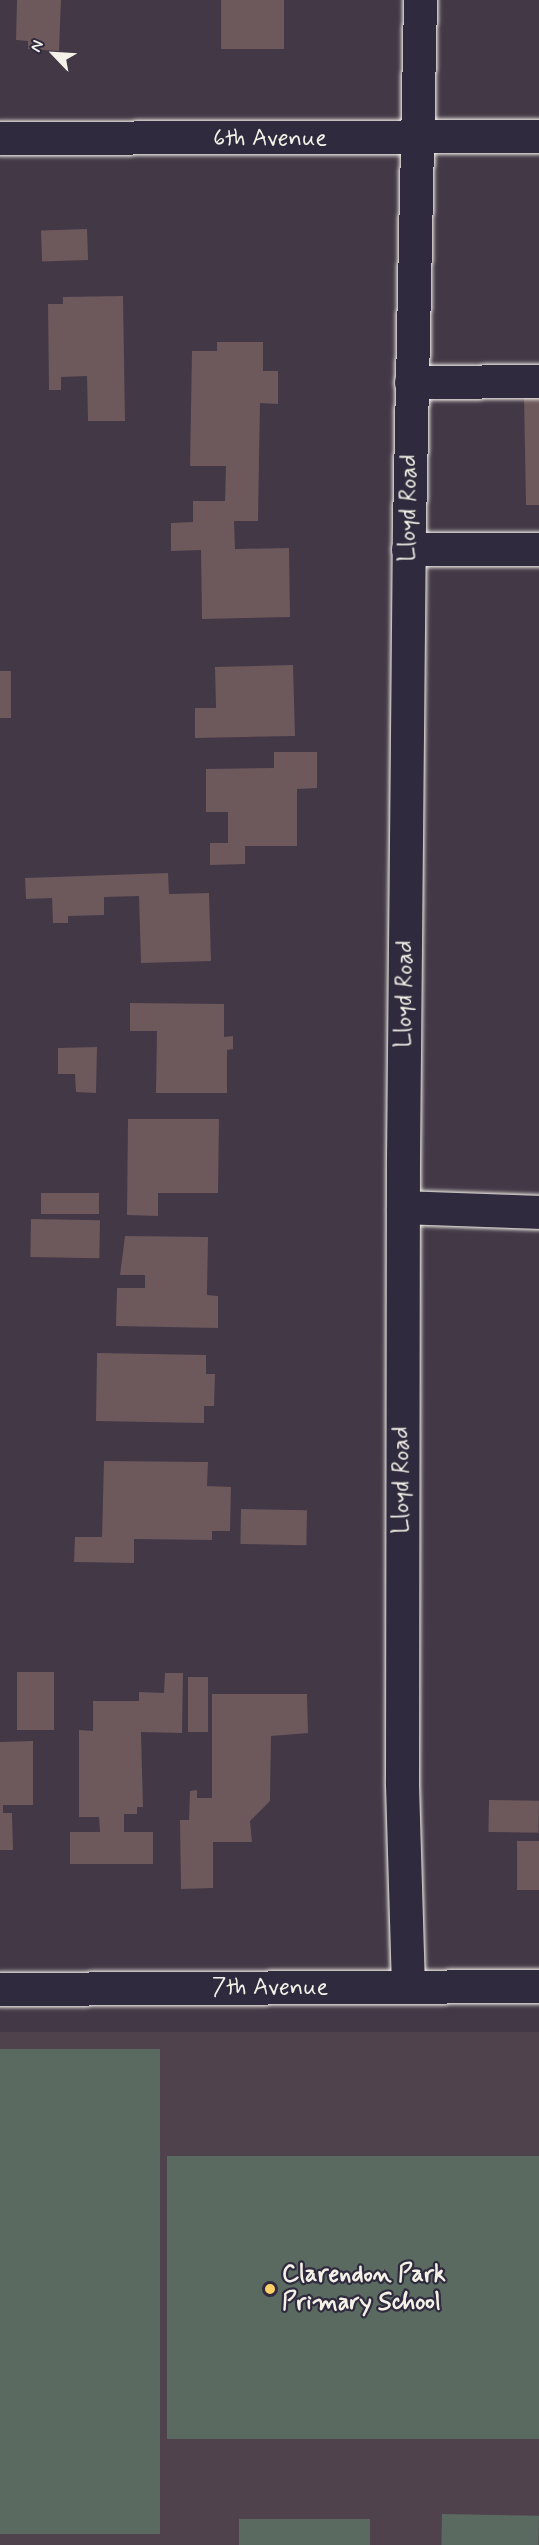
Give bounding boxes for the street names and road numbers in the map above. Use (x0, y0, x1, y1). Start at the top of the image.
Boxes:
street label: 6th Avenue (213, 125, 327, 153)
street label: Lloyd Road (394, 454, 424, 562)
street label: Lloyd Road (390, 940, 420, 1048)
street label: Lloyd Road (388, 1426, 416, 1534)
street label: 7th Avenue (212, 1974, 328, 2002)

